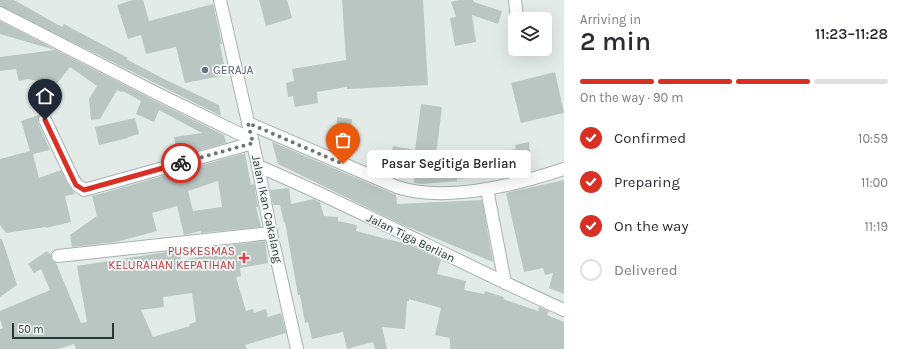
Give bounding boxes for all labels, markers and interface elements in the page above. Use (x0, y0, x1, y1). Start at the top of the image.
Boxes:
map controls (508, 12, 552, 56)
button: layers (508, 12, 552, 56)
text: Arriving in (580, 12, 641, 27)
text: 11:23–11:28 (815, 25, 888, 43)
text: 2 min (580, 26, 651, 57)
place label: GERAJA (213, 63, 254, 77)
marker: GERAJA (200, 65, 210, 75)
pin (28, 79, 62, 120)
icon: home (34, 85, 56, 107)
text: On the way · 90 m (580, 90, 683, 105)
pin (326, 123, 360, 164)
icon: check (580, 127, 602, 149)
icon: bag (332, 129, 354, 151)
text: Confirmed (614, 129, 686, 147)
text: 10:59 (858, 131, 888, 146)
courier (161, 143, 201, 183)
callout: Pasar Segitiga Berlian (367, 150, 531, 178)
icon: bike (170, 152, 192, 174)
street label: Jalan Ikan Cakalang (249, 154, 285, 264)
text: Pasar Segitiga Berlian (381, 156, 517, 171)
icon: check (580, 171, 602, 193)
text: Preparing (614, 173, 680, 191)
text: 11:00 (861, 175, 888, 190)
street label: Jalan Tiga Berlian (365, 211, 457, 265)
icon: check (580, 215, 602, 237)
text: On the way (614, 217, 688, 235)
text: 11:19 (865, 219, 888, 234)
place label: PUSKESMAS KELURAHAN KEPATIHAN (108, 244, 235, 272)
marker: PUSKESMAS KELURAHAN KEPATIHAN (238, 252, 250, 264)
text: Delivered (614, 261, 678, 279)
scale bar (12, 321, 114, 340)
text: 50 m (18, 323, 44, 336)

